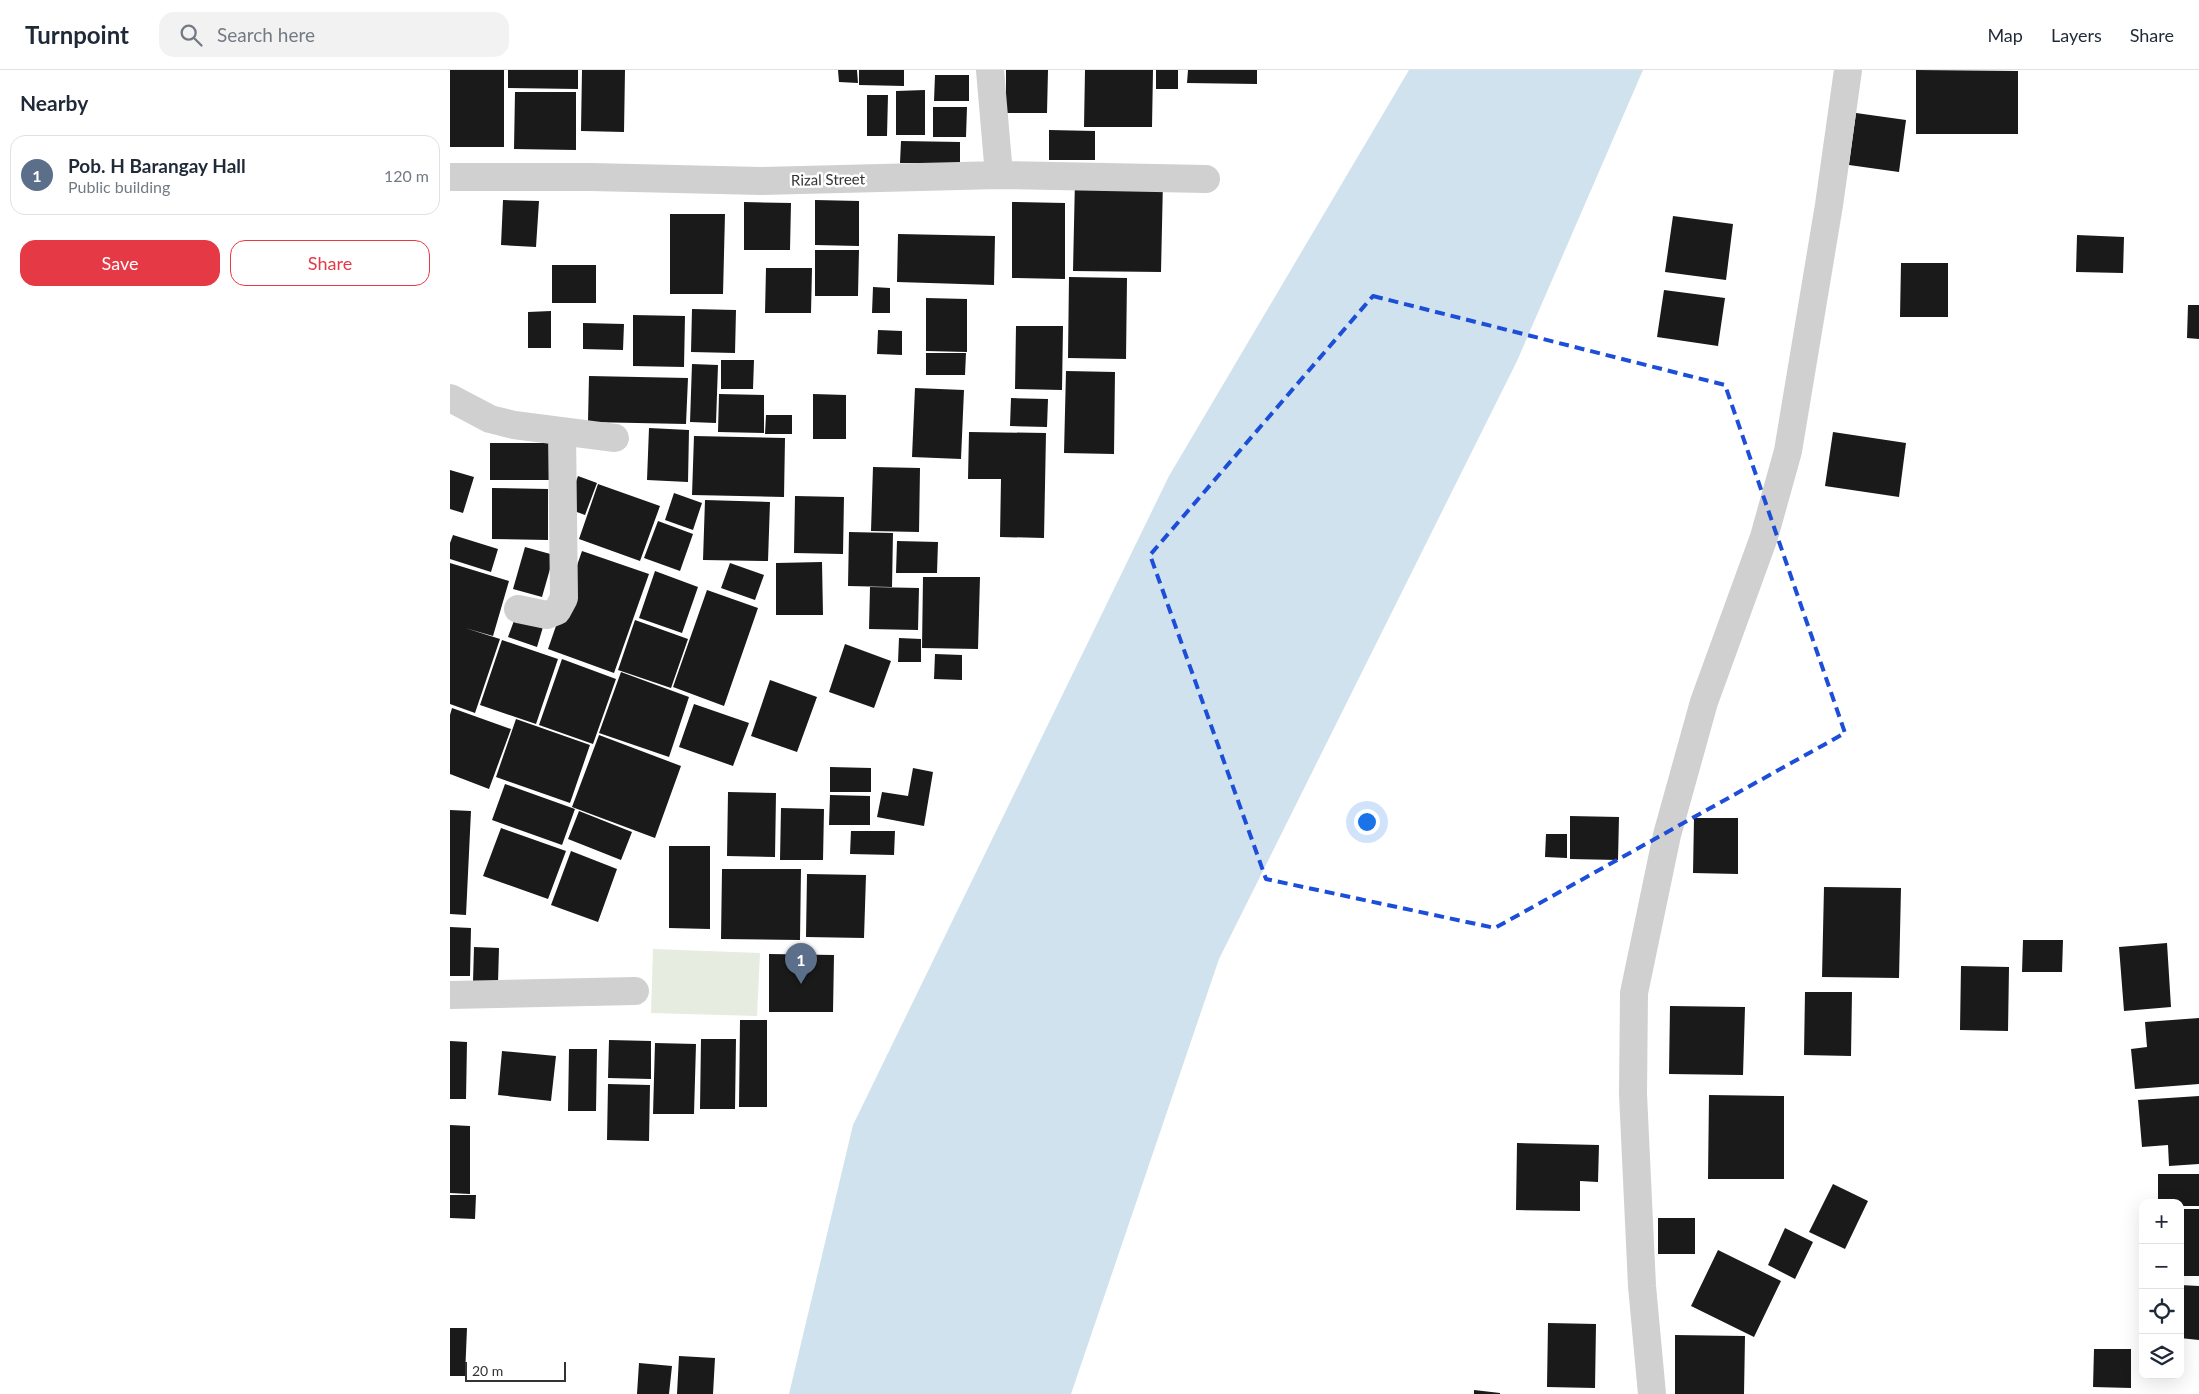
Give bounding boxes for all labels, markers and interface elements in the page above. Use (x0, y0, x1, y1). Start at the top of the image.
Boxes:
search box (159, 12, 509, 57)
text: Turnpoint (25, 20, 129, 49)
icon: search (177, 21, 205, 49)
text: Search here (217, 23, 315, 46)
text: Map (1987, 24, 2023, 46)
text: Layers (2051, 24, 2102, 46)
text: Share (2130, 24, 2174, 46)
text: Nearby (20, 90, 88, 115)
text: Pob. H Barangay Hall (68, 154, 246, 177)
text: 1 (32, 166, 42, 185)
text: 120 m (384, 166, 429, 185)
street label: Rizal Street (791, 169, 866, 189)
text: Public building (68, 177, 170, 196)
button: Save (20, 240, 220, 286)
button: Share (230, 240, 430, 286)
your location (1354, 809, 1380, 835)
pin: 1 (785, 943, 817, 984)
map controls (2139, 1199, 2184, 1379)
button: + (2139, 1199, 2184, 1244)
button: − (2139, 1244, 2184, 1289)
button: locate (2139, 1289, 2184, 1334)
button: layers (2139, 1334, 2184, 1379)
scale bar (465, 1359, 566, 1382)
text: 20 m (472, 1362, 503, 1379)

